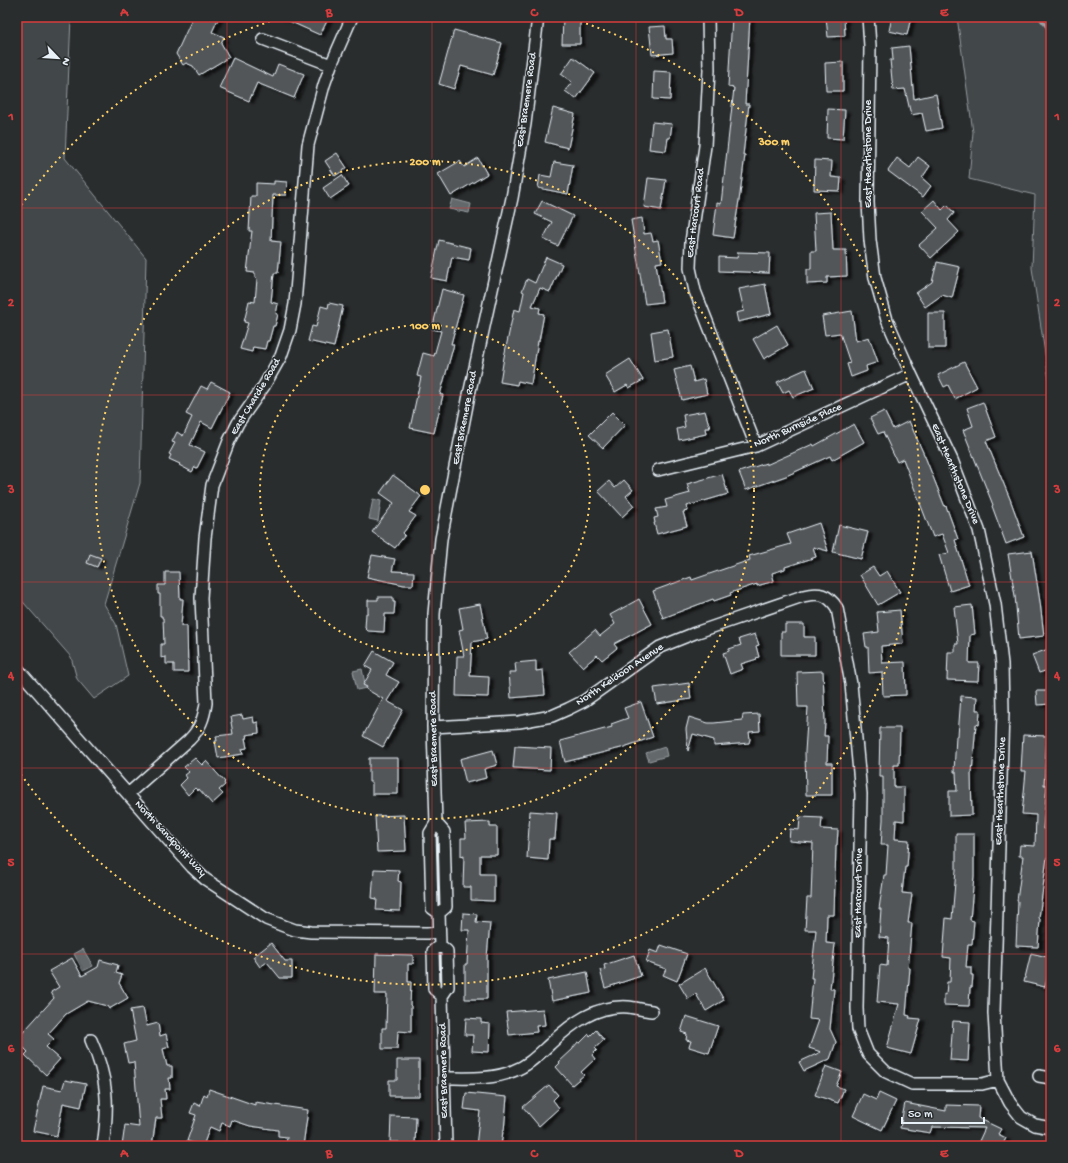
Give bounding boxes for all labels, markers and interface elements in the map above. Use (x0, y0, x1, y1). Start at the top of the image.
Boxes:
text: A (119, 6, 129, 21)
text: B (325, 6, 334, 21)
text: C (529, 6, 539, 21)
text: D (734, 6, 744, 21)
text: E (940, 6, 949, 21)
north arrow (38, 38, 78, 78)
street label: East Braemere Road (514, 51, 540, 148)
text: N (58, 56, 72, 67)
street label: East Hearthstone Drive (863, 100, 875, 208)
text: 1 (7, 110, 14, 125)
text: 1 (1053, 110, 1060, 125)
text: 300 m (757, 136, 790, 150)
text: 200 m (410, 156, 441, 170)
street label: East Harcourt Road (685, 166, 708, 258)
text: 2 (8, 296, 15, 311)
text: 2 (1054, 296, 1061, 311)
text: 100 m (409, 320, 440, 334)
street label: East Chardie Road (228, 355, 284, 437)
street label: East Braemere Road (450, 369, 480, 466)
street label: North Burnside Place (752, 401, 844, 451)
street label: East Hearthstone Drive (928, 422, 982, 526)
text: 3 (7, 483, 15, 498)
centre of rings (418, 483, 432, 497)
text: 3 (1053, 483, 1061, 498)
street label: North Keldoon Avenue (574, 641, 666, 709)
text: 4 (7, 669, 15, 684)
text: 4 (1053, 669, 1061, 684)
street label: East Braemere Road (427, 690, 441, 787)
street label: East Hearthstone Drive (993, 736, 1009, 845)
street label: North Sandpoint Way (132, 799, 209, 880)
street label: East Harcourt Drive (852, 848, 866, 938)
text: 5 (8, 856, 15, 871)
text: 5 (1054, 856, 1061, 871)
street label: East Braemere Road (437, 1022, 451, 1119)
text: 6 (8, 1042, 15, 1057)
text: 6 (1054, 1042, 1061, 1057)
scale bar (902, 1099, 984, 1125)
text: 50 m (908, 1108, 933, 1122)
text: A (119, 1147, 129, 1162)
text: B (325, 1147, 334, 1162)
text: C (529, 1147, 539, 1162)
text: D (734, 1147, 744, 1162)
text: E (940, 1147, 949, 1162)

